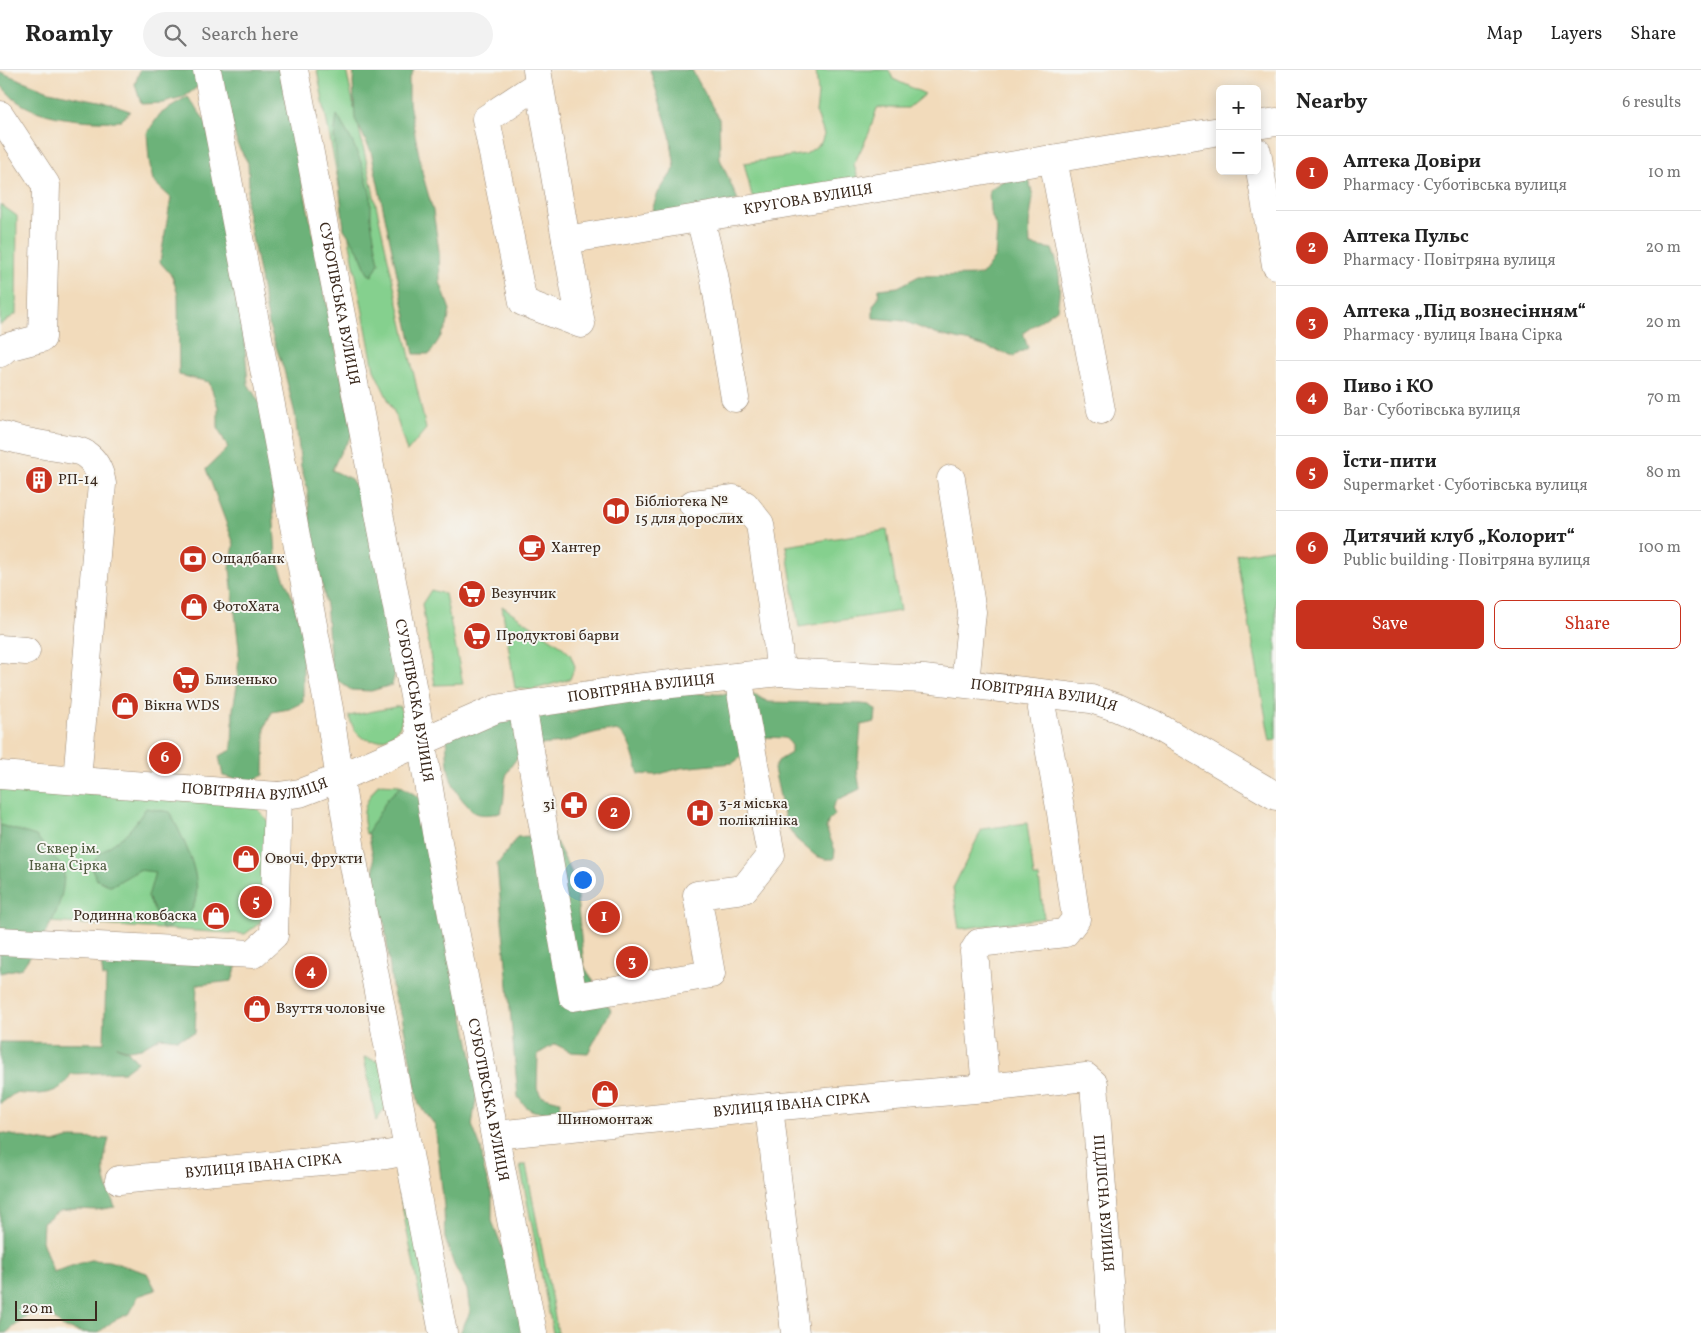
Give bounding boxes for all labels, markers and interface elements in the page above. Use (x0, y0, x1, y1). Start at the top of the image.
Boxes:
search box (143, 12, 493, 57)
text: Roamly (25, 18, 113, 52)
icon: search (161, 21, 189, 49)
text: Search here (201, 22, 298, 48)
text: Map (1486, 22, 1522, 47)
text: Layers (1550, 22, 1602, 47)
text: Share (1630, 22, 1676, 47)
map controls (1216, 85, 1261, 175)
button: + (1216, 85, 1261, 130)
text: Nearby (1296, 88, 1367, 117)
text: 6 results (1622, 92, 1681, 114)
button: − (1216, 130, 1261, 175)
text: Аптека Довіри (1343, 149, 1481, 175)
text: 1 (1309, 162, 1315, 184)
text: 10 m (1648, 162, 1681, 184)
text: Pharmacy · Суботівська вулиця (1343, 175, 1567, 197)
street label: КРУГОВА ВУЛИЦЯ (742, 179, 874, 221)
street label: СУБОТІВСЬКА ВУЛИЦЯ (313, 220, 365, 387)
text: Аптека Пульс (1343, 224, 1469, 250)
text: 2 (1308, 237, 1316, 259)
text: 20 m (1646, 237, 1681, 259)
text: Pharmacy · Повітряна вулиця (1343, 250, 1556, 272)
text: Аптека „Під вознесінням“ (1343, 299, 1586, 325)
text: 3 (1308, 312, 1316, 334)
text: 20 m (1646, 312, 1681, 334)
text: Pharmacy · вулиця Івана Сірка (1343, 325, 1563, 347)
text: Пиво і КО (1343, 374, 1433, 400)
text: 4 (1307, 387, 1317, 409)
text: 70 m (1647, 387, 1681, 409)
text: Bar · Суботівська вулиця (1343, 400, 1520, 422)
text: Їсти-пити (1343, 449, 1437, 475)
text: 5 (1308, 462, 1316, 484)
text: 80 m (1646, 462, 1681, 484)
building icon: РП-14 (24, 465, 54, 495)
place label: РП-14 (58, 470, 99, 491)
text: Supermarket · Суботівська вулиця (1343, 475, 1588, 497)
place label: Бібліотека № 15 для дорослих (635, 492, 744, 530)
library icon: Бібліотека № 15 для дорослих (601, 496, 631, 526)
text: Дитячий клуб „Колорит“ (1343, 524, 1575, 550)
cafe icon: Хантер (517, 533, 547, 563)
text: 6 (1308, 537, 1316, 559)
text: 100 m (1638, 537, 1681, 559)
place label: Хантер (551, 538, 601, 559)
bank icon: Ощадбанк (178, 544, 208, 574)
place label: Ощадбанк (212, 549, 285, 570)
text: Public building · Повітряна вулиця (1343, 550, 1590, 572)
supermarket icon: Везунчик (457, 579, 487, 609)
place label: Везунчик (491, 584, 556, 605)
shop icon: ФотоХата (179, 592, 209, 622)
place label: ФотоХата (213, 597, 280, 618)
button: Save (1296, 600, 1484, 649)
button: Share (1494, 600, 1681, 649)
street label: СУБОТІВСЬКА ВУЛИЦЯ (389, 617, 438, 784)
supermarket icon: Продуктові барви (462, 621, 492, 651)
place label: Продуктові барви (496, 626, 619, 647)
supermarket icon: Близенько (171, 665, 201, 695)
street label: ПОВІТРЯНА ВУЛИЦЯ (566, 669, 716, 709)
place label: Близенько (205, 670, 277, 691)
street label: ПОВІТРЯНА ВУЛИЦЯ (969, 674, 1120, 718)
shop icon: Вікна WDS (110, 691, 140, 721)
place label: Вікна WDS (144, 696, 220, 717)
pin: 6 (149, 739, 181, 777)
street label: ПОВІТРЯНА ВУЛИЦЯ (180, 773, 331, 807)
pharmacy icon: 3і (559, 790, 589, 820)
pin: 2 (598, 794, 630, 832)
place label: 3-я міська поліклініка (719, 794, 798, 832)
place label: 3і (543, 795, 555, 816)
hospital icon: 3-я міська поліклініка (685, 798, 715, 828)
park label: Сквер ім. Івана Сірка (29, 839, 107, 877)
shop icon: Овочі, фрукти (231, 844, 261, 874)
place label: Овочі, фрукти (265, 849, 363, 870)
your location (570, 867, 596, 893)
pin: 5 (240, 883, 272, 921)
pin: 1 (588, 898, 620, 936)
shop icon: Родинна ковбаска (201, 901, 231, 931)
place label: Родинна ковбаска (73, 906, 197, 927)
pin: 3 (616, 943, 648, 981)
pin: 4 (295, 953, 327, 991)
shop icon: Взуття чоловіче (242, 994, 272, 1024)
place label: Взуття чоловіче (276, 999, 385, 1020)
street label: СУБОТІВСЬКА ВУЛИЦЯ (462, 1017, 514, 1183)
shop icon: Шиномонтаж (590, 1079, 620, 1109)
street label: ВУЛИЦЯ ІВАНА СІРКА (712, 1088, 871, 1123)
place label: Шиномонтаж (557, 1110, 653, 1131)
street label: ПІДЛІСНА ВУЛИЦЯ (1087, 1134, 1119, 1273)
street label: ВУЛИЦЯ ІВАНА СІРКА (184, 1149, 343, 1184)
scale bar (15, 1298, 98, 1321)
text: 20 m (22, 1300, 53, 1319)

